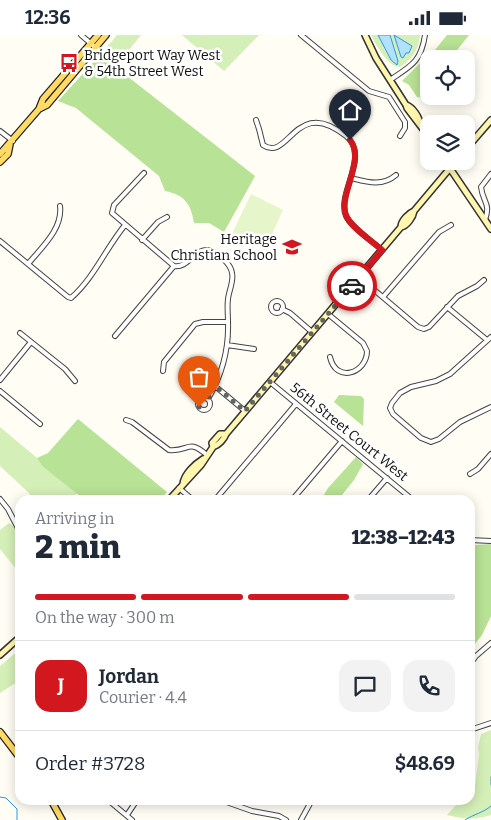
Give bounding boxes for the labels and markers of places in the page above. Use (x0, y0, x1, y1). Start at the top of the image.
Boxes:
place label: Bridgeport Way West & 54th Street West (84, 47, 220, 80)
bus stop icon: Bridgeport Way West & 54th Street West (58, 52, 80, 74)
pin (329, 89, 371, 140)
place label: Heritage Christian School (170, 231, 277, 264)
school or university icon: Heritage Christian School (281, 236, 303, 258)
pin (178, 356, 220, 407)

